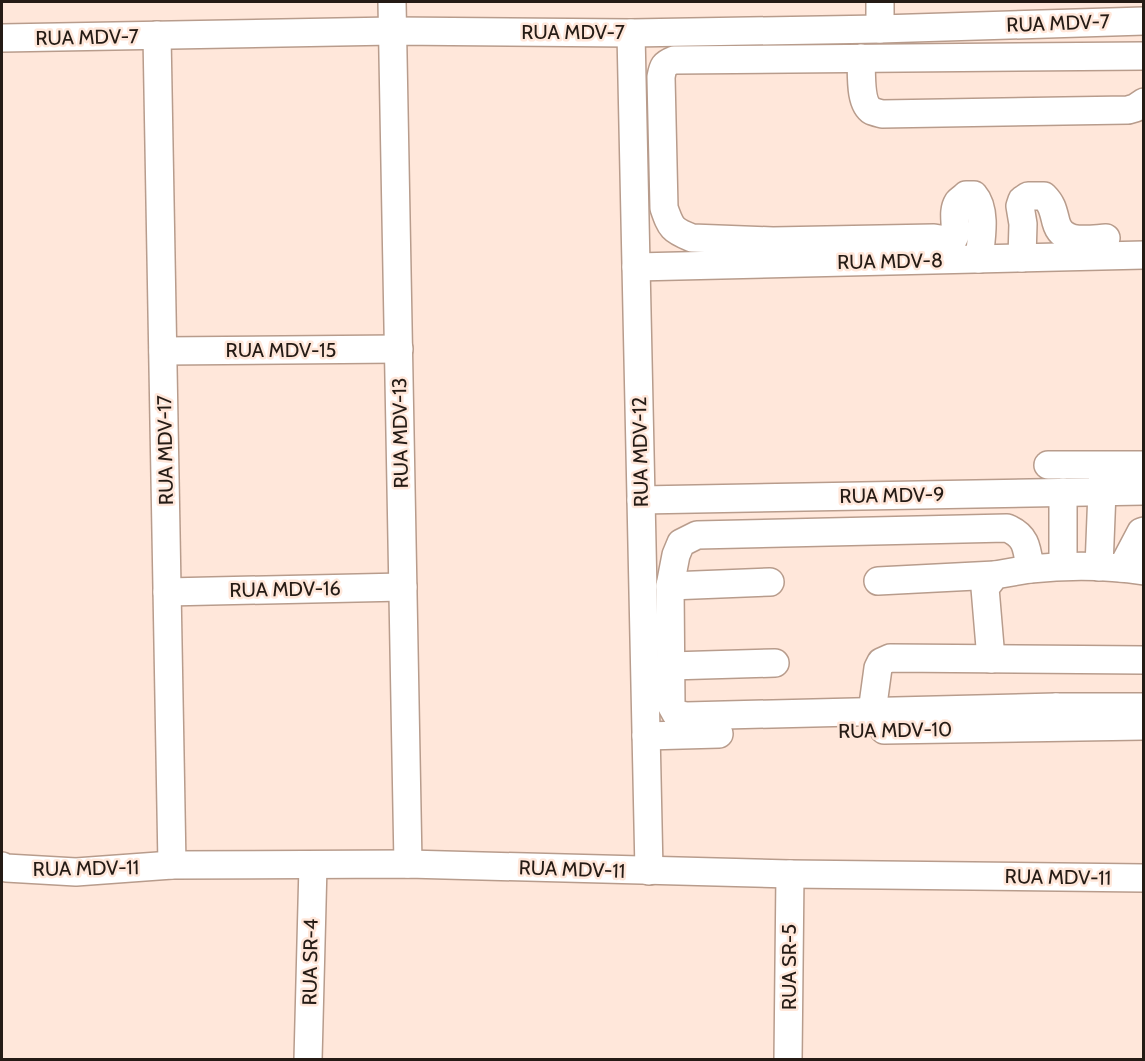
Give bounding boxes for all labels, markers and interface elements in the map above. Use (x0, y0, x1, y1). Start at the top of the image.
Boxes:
street label: RUA MDV-7 (1006, 9, 1110, 37)
street label: RUA MDV-7 (521, 20, 625, 44)
street label: RUA MDV-7 (35, 24, 139, 50)
street label: RUA MDV-8 (837, 248, 943, 274)
street label: RUA MDV-15 (226, 338, 336, 362)
street label: RUA MDV-13 (387, 377, 413, 489)
street label: RUA MDV-17 (152, 395, 178, 505)
street label: RUA MDV-12 (627, 397, 653, 507)
street label: RUA MDV-9 (839, 482, 945, 508)
street label: RUA MDV-16 (229, 576, 341, 602)
street label: RUA MDV-10 (838, 717, 952, 743)
street label: RUA MDV-11 (33, 855, 139, 881)
street label: RUA MDV-11 (518, 855, 626, 883)
street label: RUA MDV-11 (1005, 864, 1111, 890)
street label: RUA SR-4 (297, 918, 323, 1006)
street label: RUA SR-5 (777, 924, 801, 1010)

